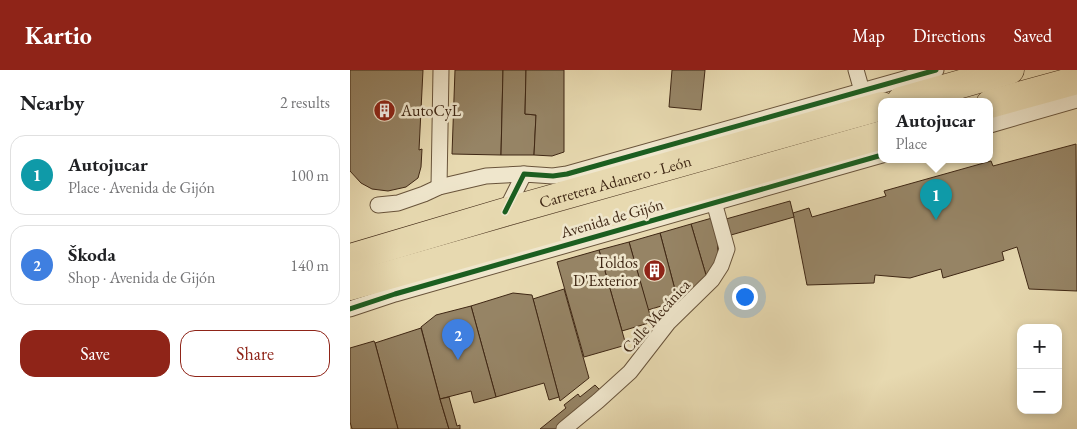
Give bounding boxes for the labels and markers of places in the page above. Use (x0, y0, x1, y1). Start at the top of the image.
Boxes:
building icon: AutoCyL (373, 98, 397, 122)
place label: AutoCyL (400, 100, 462, 121)
pin: 1 (920, 179, 952, 220)
place label: Toldos D'Exterior (573, 252, 639, 291)
building icon: Toldos D'Exterior (642, 259, 666, 283)
pin: 2 (442, 319, 474, 360)

